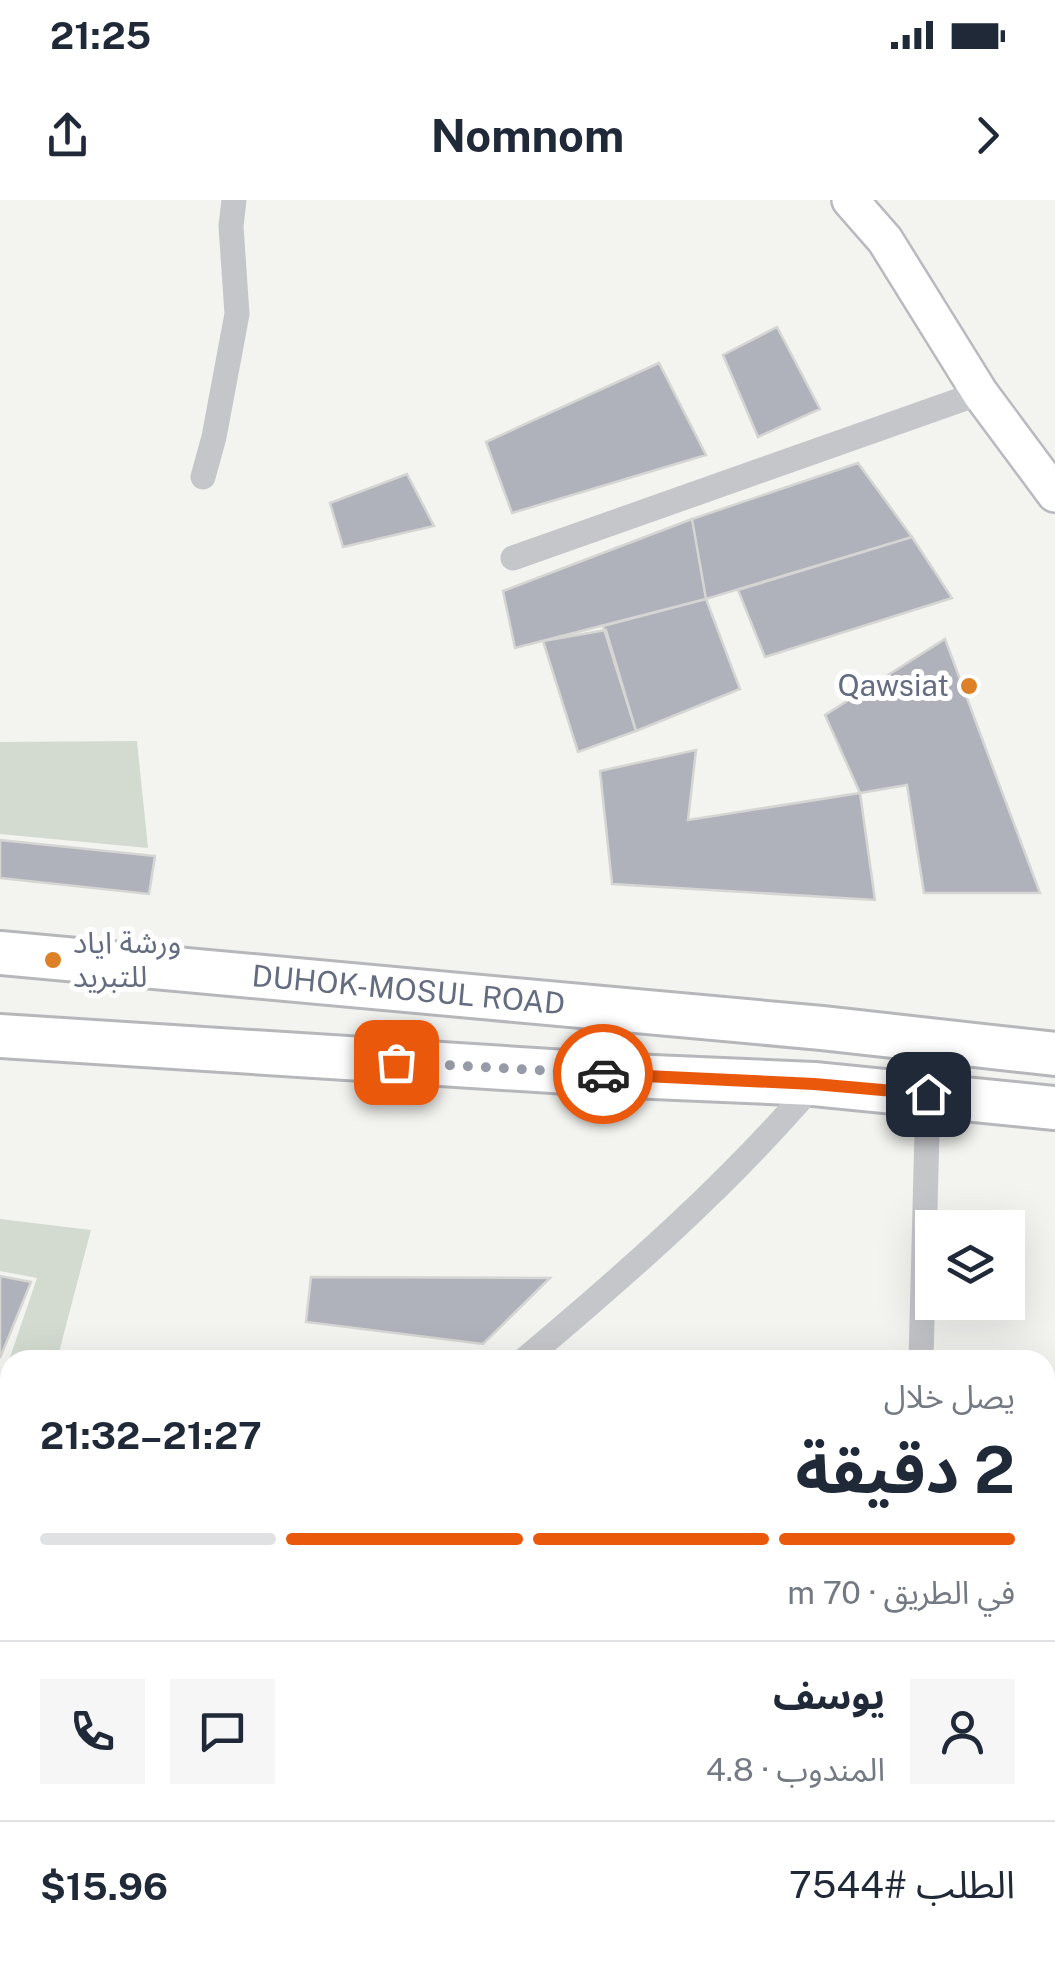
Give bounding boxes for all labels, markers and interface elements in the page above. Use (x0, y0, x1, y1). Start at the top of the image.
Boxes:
text: 21:25 (50, 13, 151, 58)
icon: share (40, 108, 95, 163)
icon: forward (960, 108, 1015, 163)
text: Nomnom (431, 109, 624, 162)
place label: Qawsiat (837, 667, 949, 703)
marker: Qawsiat (958, 675, 980, 697)
place label: ورشة اياد للتبريد (73, 924, 181, 994)
marker: ورشة اياد للتبريد (42, 949, 64, 971)
street label: DUHOK-MOSUL ROAD (250, 957, 567, 1021)
pin (354, 1020, 439, 1105)
courier (553, 1024, 653, 1124)
icon: bag (369, 1035, 424, 1090)
icon: car (576, 1047, 631, 1102)
pin (886, 1052, 971, 1137)
icon: home (901, 1067, 956, 1122)
map controls (915, 1210, 1025, 1320)
button: layers (915, 1210, 1025, 1320)
text: يصل خلال (884, 1378, 1015, 1415)
text: 21:27–21:32 (40, 1413, 262, 1458)
text: 2 دقيقة (796, 1431, 1015, 1508)
text: في الطريق · 70 m (787, 1574, 1015, 1611)
text: يوسف (773, 1673, 885, 1718)
button: phone (40, 1679, 145, 1784)
button: chat (170, 1679, 275, 1784)
button: person (910, 1679, 1015, 1784)
text: المندوب · 4.8 (706, 1751, 885, 1788)
text: الطلب #7544 (789, 1862, 1015, 1907)
text: $15.96 (40, 1864, 168, 1909)

